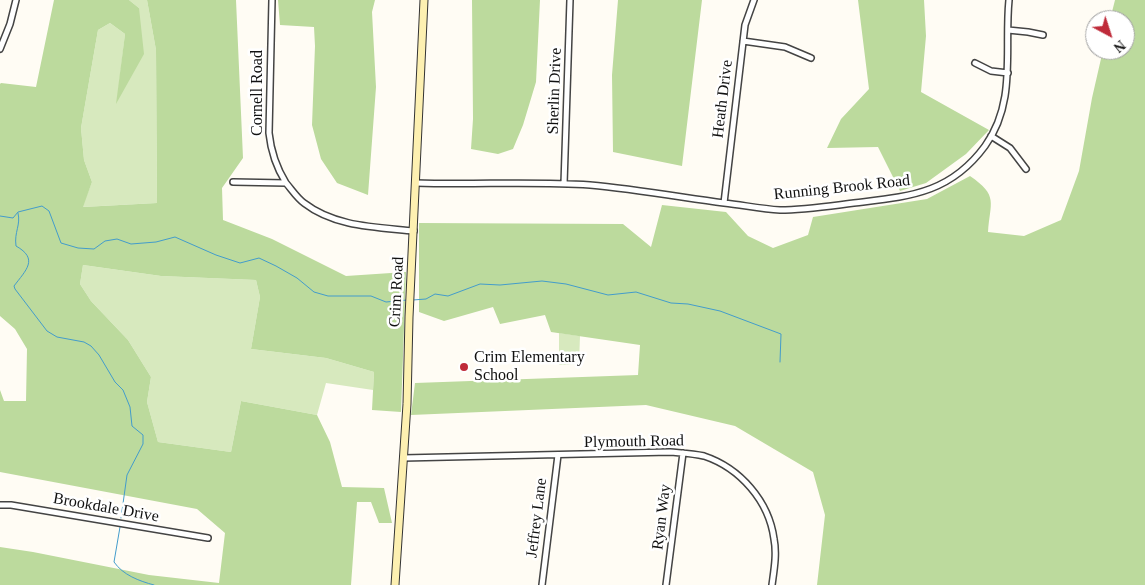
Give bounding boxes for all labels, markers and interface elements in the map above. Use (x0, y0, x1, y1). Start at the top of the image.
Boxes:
north arrow (1085, 10, 1135, 60)
text: N (1111, 37, 1128, 55)
street label: Sherlin Drive (544, 47, 566, 135)
street label: Cornell Road (248, 50, 268, 136)
street label: Heath Drive (709, 59, 737, 139)
street label: Running Brook Road (773, 171, 911, 205)
street label: Crim Road (386, 256, 408, 328)
place label: Crim Elementary School (474, 348, 585, 386)
marker: Crim Elementary School (458, 361, 470, 373)
street label: Plymouth Road (584, 432, 684, 452)
street label: Jeffrey Lane (523, 477, 551, 559)
street label: Ryan Way (648, 483, 676, 551)
street label: Brookdale Drive (52, 489, 160, 527)

